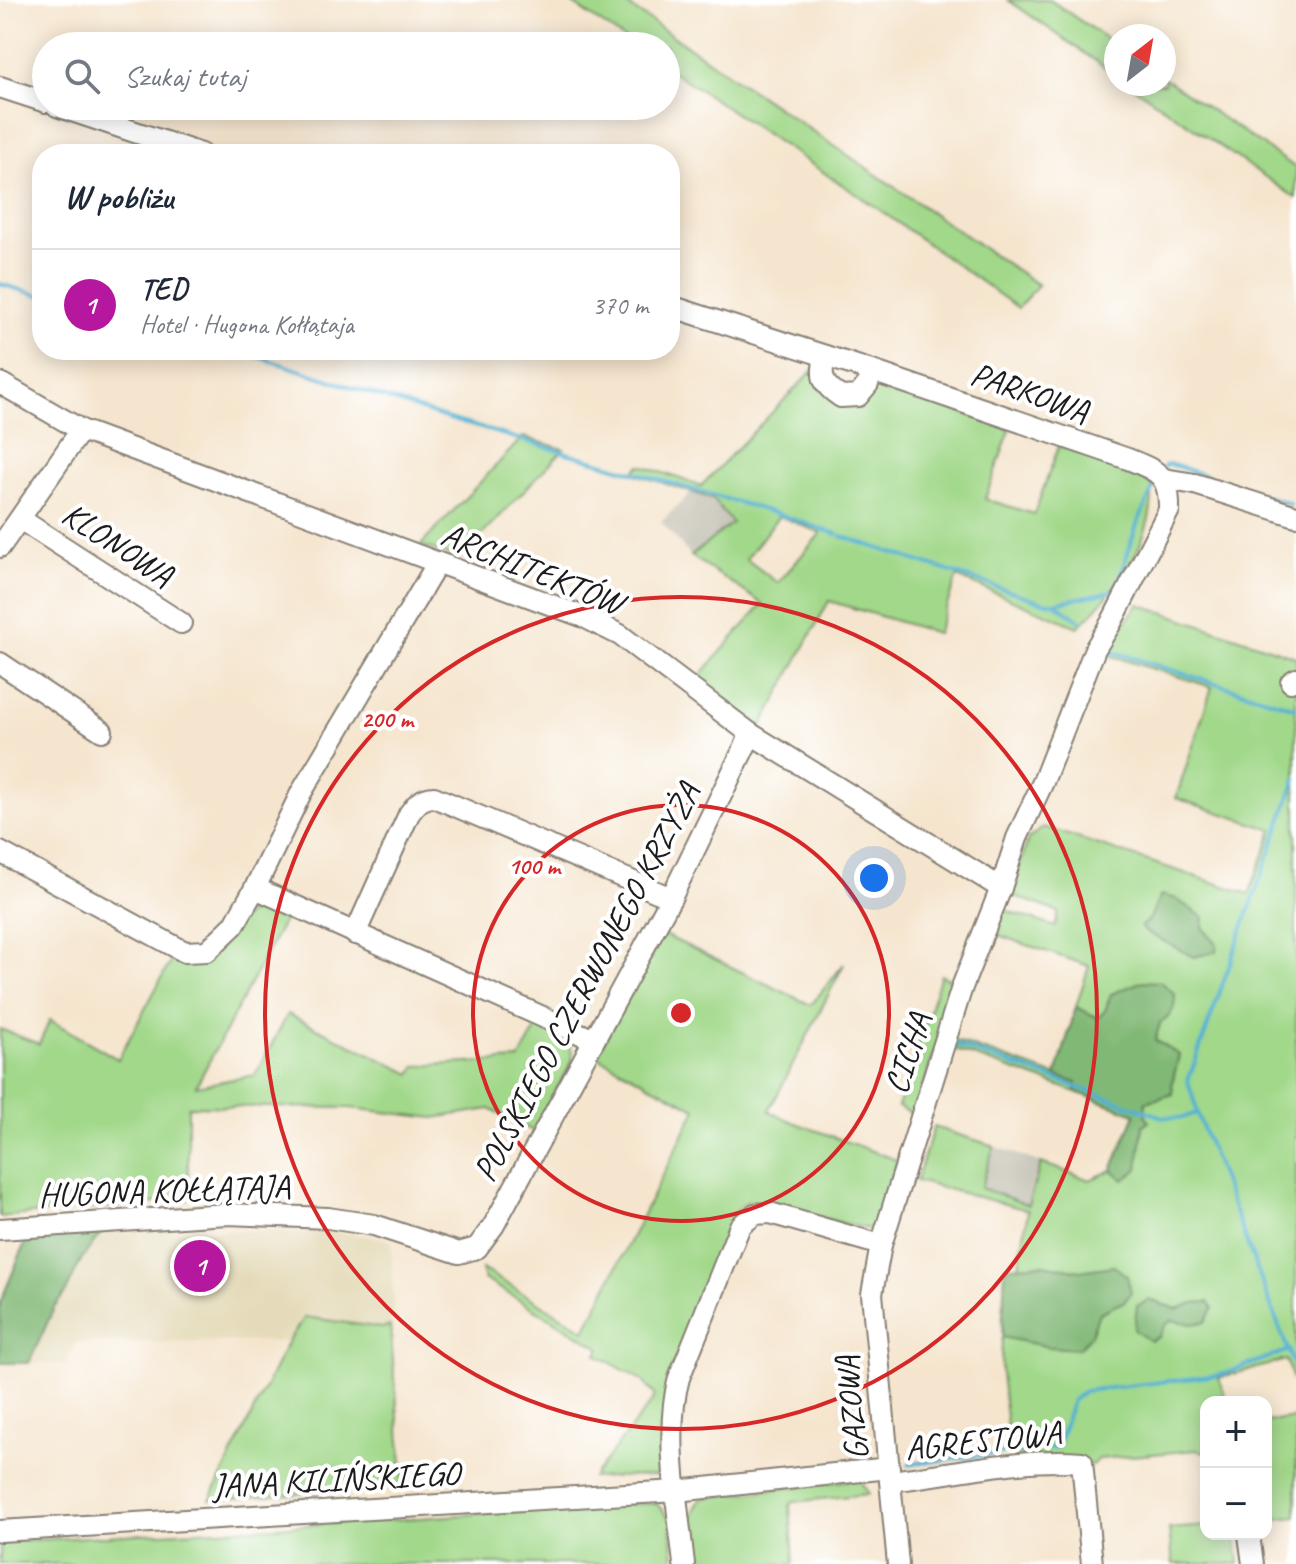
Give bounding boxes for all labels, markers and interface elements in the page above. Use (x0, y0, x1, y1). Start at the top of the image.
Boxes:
north arrow (1104, 24, 1176, 96)
search box (32, 32, 680, 120)
icon: search (60, 54, 104, 98)
text: Szukaj tutaj (124, 57, 246, 95)
text: W pobliżu (64, 175, 173, 218)
text: TED (140, 270, 187, 308)
text: 1 (84, 289, 96, 322)
text: 370 m (592, 289, 648, 322)
text: Hotel · Hugona Kołłątaja (140, 308, 354, 341)
street label: PARKOWA (965, 352, 1096, 432)
street label: KLONOWA (54, 492, 183, 596)
street label: ARCHITEKTÓW (435, 512, 634, 626)
text: 200 m (361, 704, 415, 734)
street label: POLSKIEGO CZERWONEGO KRZYŻA (463, 774, 710, 1189)
text: 100 m (508, 851, 562, 881)
your location (854, 858, 894, 898)
centre of rings (667, 999, 695, 1027)
street label: CICHA (874, 1006, 940, 1099)
street label: HUGONA KOŁŁĄTAJA (38, 1164, 291, 1216)
pin: 1 (174, 1236, 226, 1296)
street label: GAZOWA (824, 1353, 878, 1462)
map controls (1200, 1396, 1272, 1540)
button: + (1200, 1396, 1272, 1468)
street label: AGRESTOWA (903, 1410, 1065, 1470)
street label: JANA KILIŃSKIEGO (209, 1451, 464, 1507)
button: − (1200, 1468, 1272, 1540)

